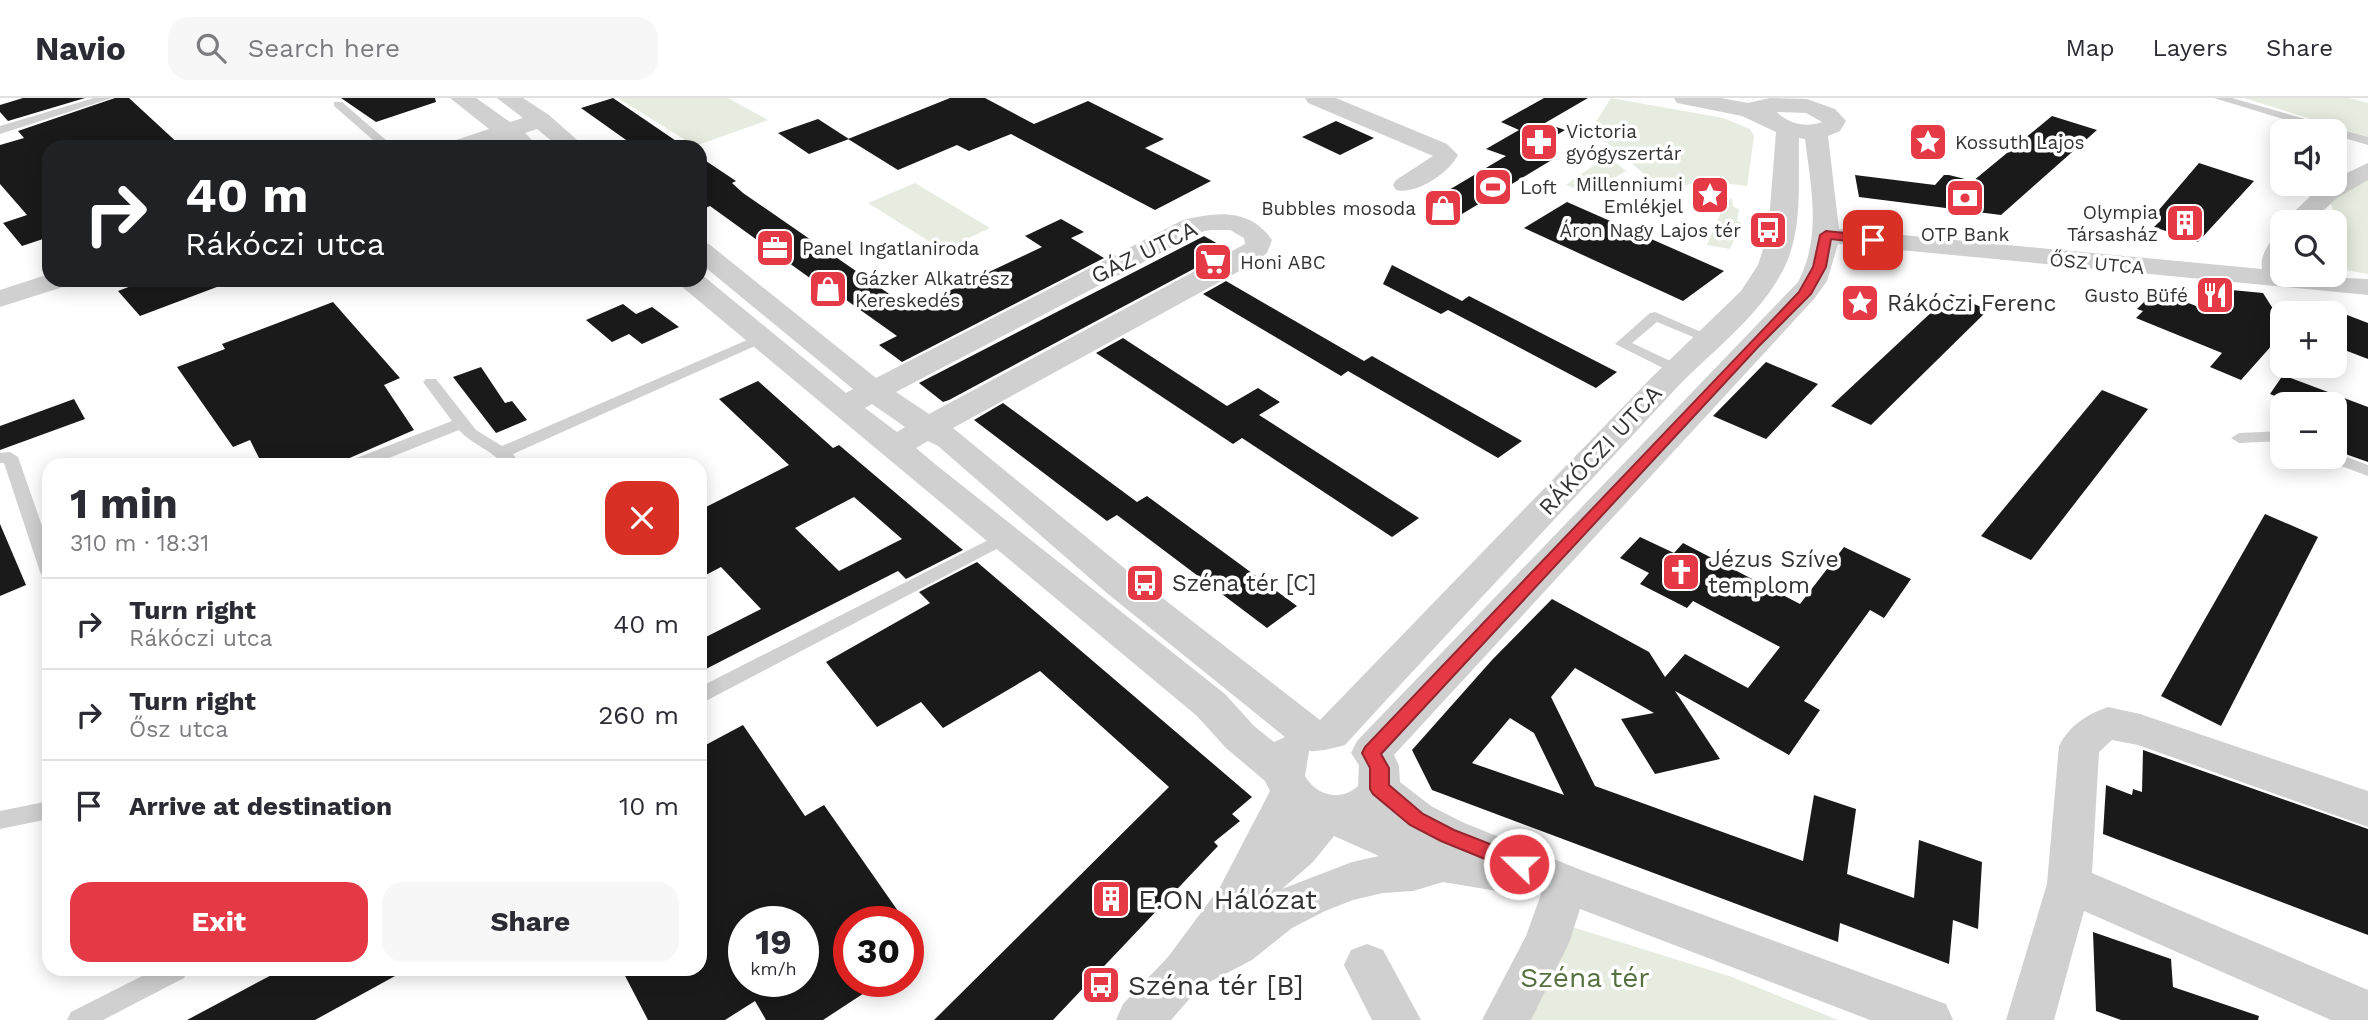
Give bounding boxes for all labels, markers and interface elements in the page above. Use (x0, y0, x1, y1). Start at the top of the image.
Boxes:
search box (168, 17, 658, 80)
text: Navio (35, 29, 126, 68)
icon: search (192, 29, 230, 67)
text: Search here (248, 33, 400, 63)
text: Map (2066, 34, 2114, 62)
text: Layers (2152, 34, 2228, 62)
text: Share (2266, 34, 2333, 62)
map controls (2270, 119, 2347, 469)
button: sound (2270, 119, 2347, 196)
place label: Victoria gyógyszertár (1566, 120, 1682, 165)
pharmacy icon: Victoria gyógyszertár (1518, 121, 1560, 163)
place icon: Kossuth Lajos (1907, 121, 1949, 163)
place label: Kossuth Lajos (1955, 131, 2085, 154)
text: 40 m (185, 166, 308, 224)
sports icon: Loft (1472, 166, 1514, 208)
icon: right (70, 168, 161, 259)
place label: Millenniumi Emlékjel (1576, 173, 1683, 218)
place icon: Millenniumi Emlékjel (1689, 174, 1731, 216)
place label: Loft (1520, 176, 1557, 199)
bank icon: OTP Bank (1944, 177, 1986, 219)
shop icon: Bubbles mosoda (1422, 187, 1464, 229)
place label: Bubbles mosoda (1261, 197, 1416, 220)
place label: Olympia Társasház (2067, 201, 2158, 246)
building icon: Olympia Társasház (2164, 202, 2206, 244)
bus stop icon: Áron Nagy Lajos tér (1747, 209, 1789, 251)
pin (1843, 210, 1903, 270)
button: search (2270, 210, 2347, 287)
street label: GÁZ UTCA (1087, 215, 1202, 290)
place label: Áron Nagy Lajos tér (1560, 219, 1741, 242)
icon: arrive (1854, 221, 1892, 259)
place label: OTP Bank (1921, 223, 2010, 246)
text: Rákóczi utca (185, 225, 385, 263)
office icon: Panel Ingatlaniroda (754, 227, 796, 269)
place label: Panel Ingatlaniroda (802, 237, 980, 260)
supermarket icon: Honi ABC (1192, 241, 1234, 283)
street label: ŐSZ UTCA (2049, 248, 2146, 279)
place label: Honi ABC (1240, 251, 1326, 274)
place label: Gázker Alkatrész Kereskedés (855, 267, 1010, 312)
shop icon: Gázker Alkatrész Kereskedés (807, 268, 849, 310)
restaurant icon: Gusto Büfé (2194, 274, 2236, 316)
place icon: Rákóczi Ferenc (1839, 282, 1881, 324)
place label: Gusto Büfé (2084, 284, 2188, 307)
place label: Rákóczi Ferenc (1887, 290, 2056, 317)
button: + (2270, 301, 2347, 378)
street label: RÁKÓCZI UTCA (1533, 379, 1667, 521)
button: − (2270, 392, 2347, 469)
text: 1 min (70, 479, 178, 528)
button: close (605, 481, 679, 555)
text: 310 m · 18:31 (70, 530, 209, 557)
place label: Jézus Szíve templom (1708, 546, 1839, 599)
church icon: Jézus Szíve templom (1660, 551, 1702, 593)
bus stop icon: Széna tér [C] (1124, 562, 1166, 604)
place label: Széna tér [C] (1172, 570, 1316, 597)
text: Turn right (129, 595, 256, 625)
icon: right (70, 605, 108, 643)
text: 40 m (613, 609, 679, 639)
text: Rákóczi utca (129, 625, 273, 652)
text: Turn right (129, 686, 256, 716)
icon: right (70, 696, 108, 734)
text: 260 m (598, 700, 679, 730)
text: Ősz utca (129, 716, 228, 743)
icon: arrive (70, 787, 108, 825)
text: Arrive at destination (129, 791, 392, 821)
text: 10 m (619, 791, 679, 821)
position arrow (1482, 827, 1556, 901)
building icon: E.ON Hálózat (1090, 878, 1132, 920)
button: Exit (70, 882, 368, 962)
button: Share (382, 882, 679, 962)
place label: E.ON Hálózat (1138, 883, 1317, 916)
speed limit sign: 30 (833, 906, 924, 997)
text: 19 (755, 921, 792, 963)
text: km/h (750, 958, 797, 979)
park label: Széna tér (1520, 961, 1650, 994)
bus stop icon: Széna tér [B] (1080, 964, 1122, 1006)
place label: Széna tér [B] (1128, 969, 1303, 1002)

